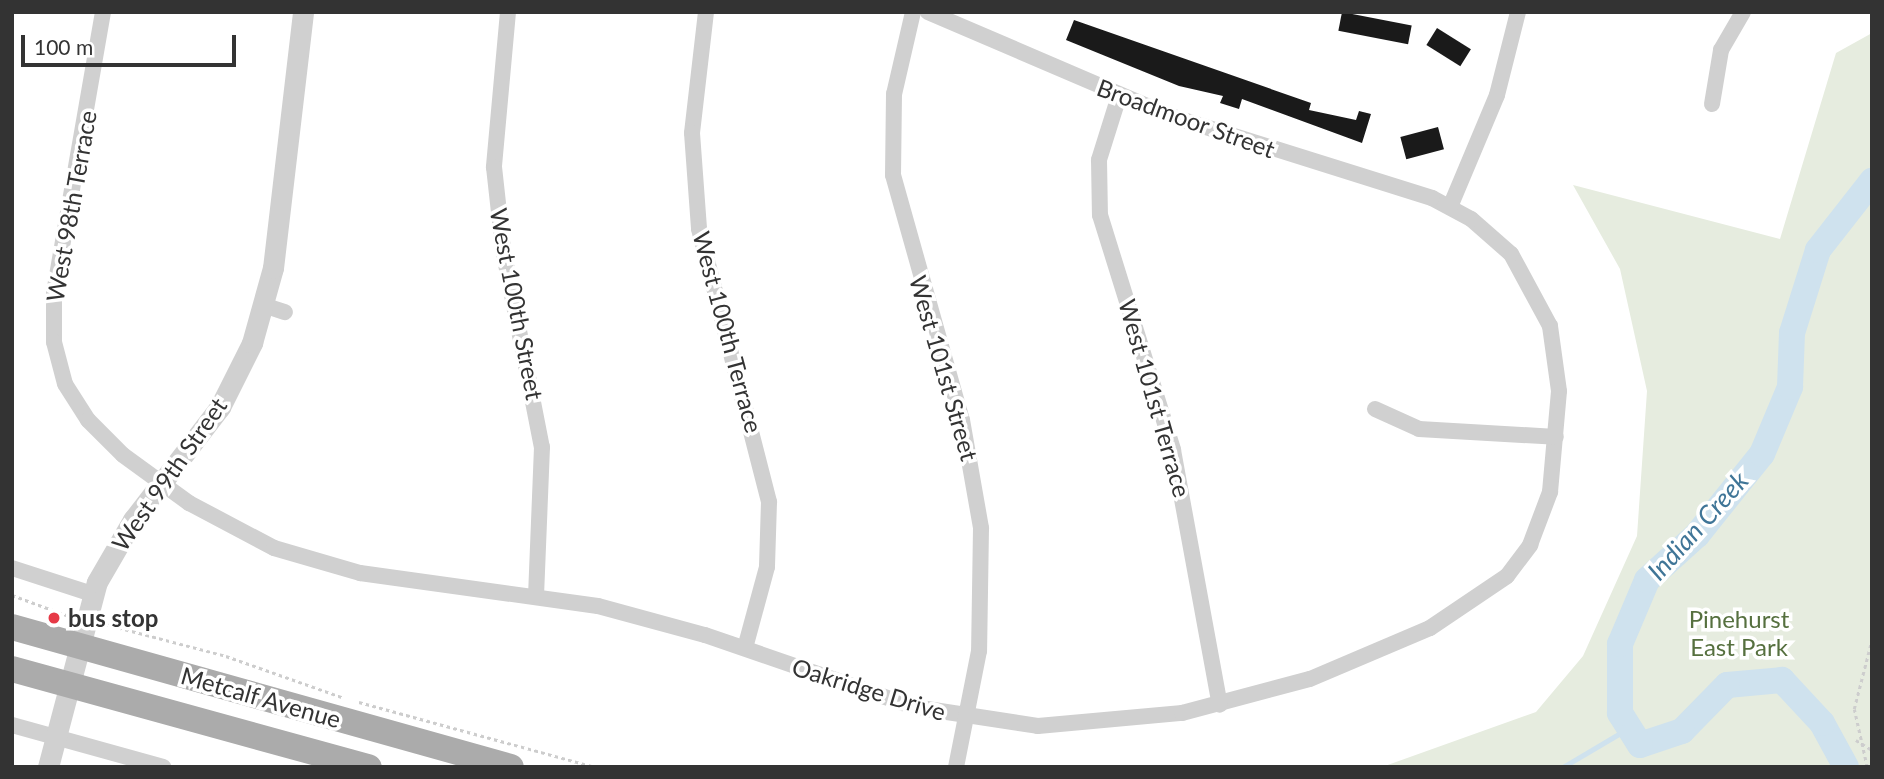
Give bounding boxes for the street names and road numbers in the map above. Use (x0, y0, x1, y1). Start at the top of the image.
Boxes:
street label: Broadmoor Street (1093, 72, 1279, 164)
street label: West 98th Terrace (40, 108, 102, 304)
street label: West 100th Street (484, 206, 550, 402)
street label: West 100th Terrace (687, 228, 769, 436)
street label: West 101st Street (904, 272, 984, 464)
street label: West 101st Terrace (1113, 295, 1197, 501)
street label: West 99th Street (105, 392, 233, 556)
street label: Oakridge Drive (789, 652, 949, 726)
street label: Metcalf Avenue (177, 660, 345, 734)

